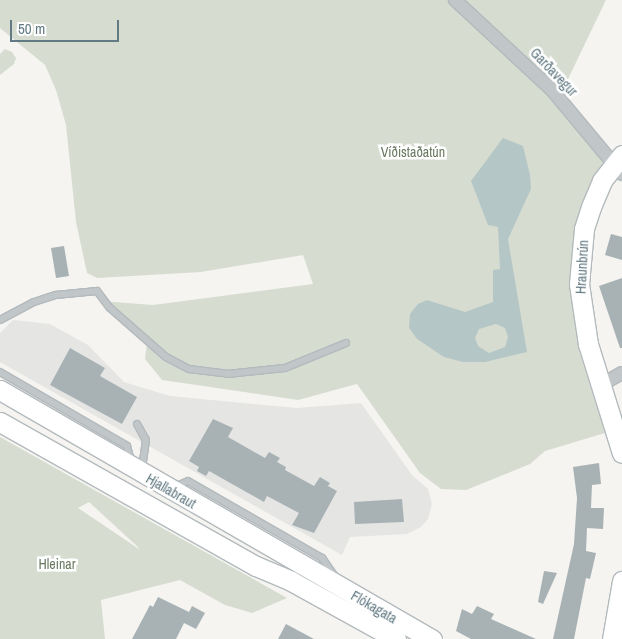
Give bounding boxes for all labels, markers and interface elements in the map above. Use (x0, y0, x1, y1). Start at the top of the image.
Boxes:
scale bar (12, 10, 121, 42)
text: 50 m (18, 18, 45, 39)
street label: Garðavegur (527, 44, 581, 100)
park label: Víðistaðatún (381, 144, 445, 160)
street label: Hraunbrún (572, 239, 592, 295)
street label: Hjallabraut (143, 470, 199, 512)
park label: Hleinar (38, 556, 76, 572)
street label: Flókagata (348, 587, 400, 627)

